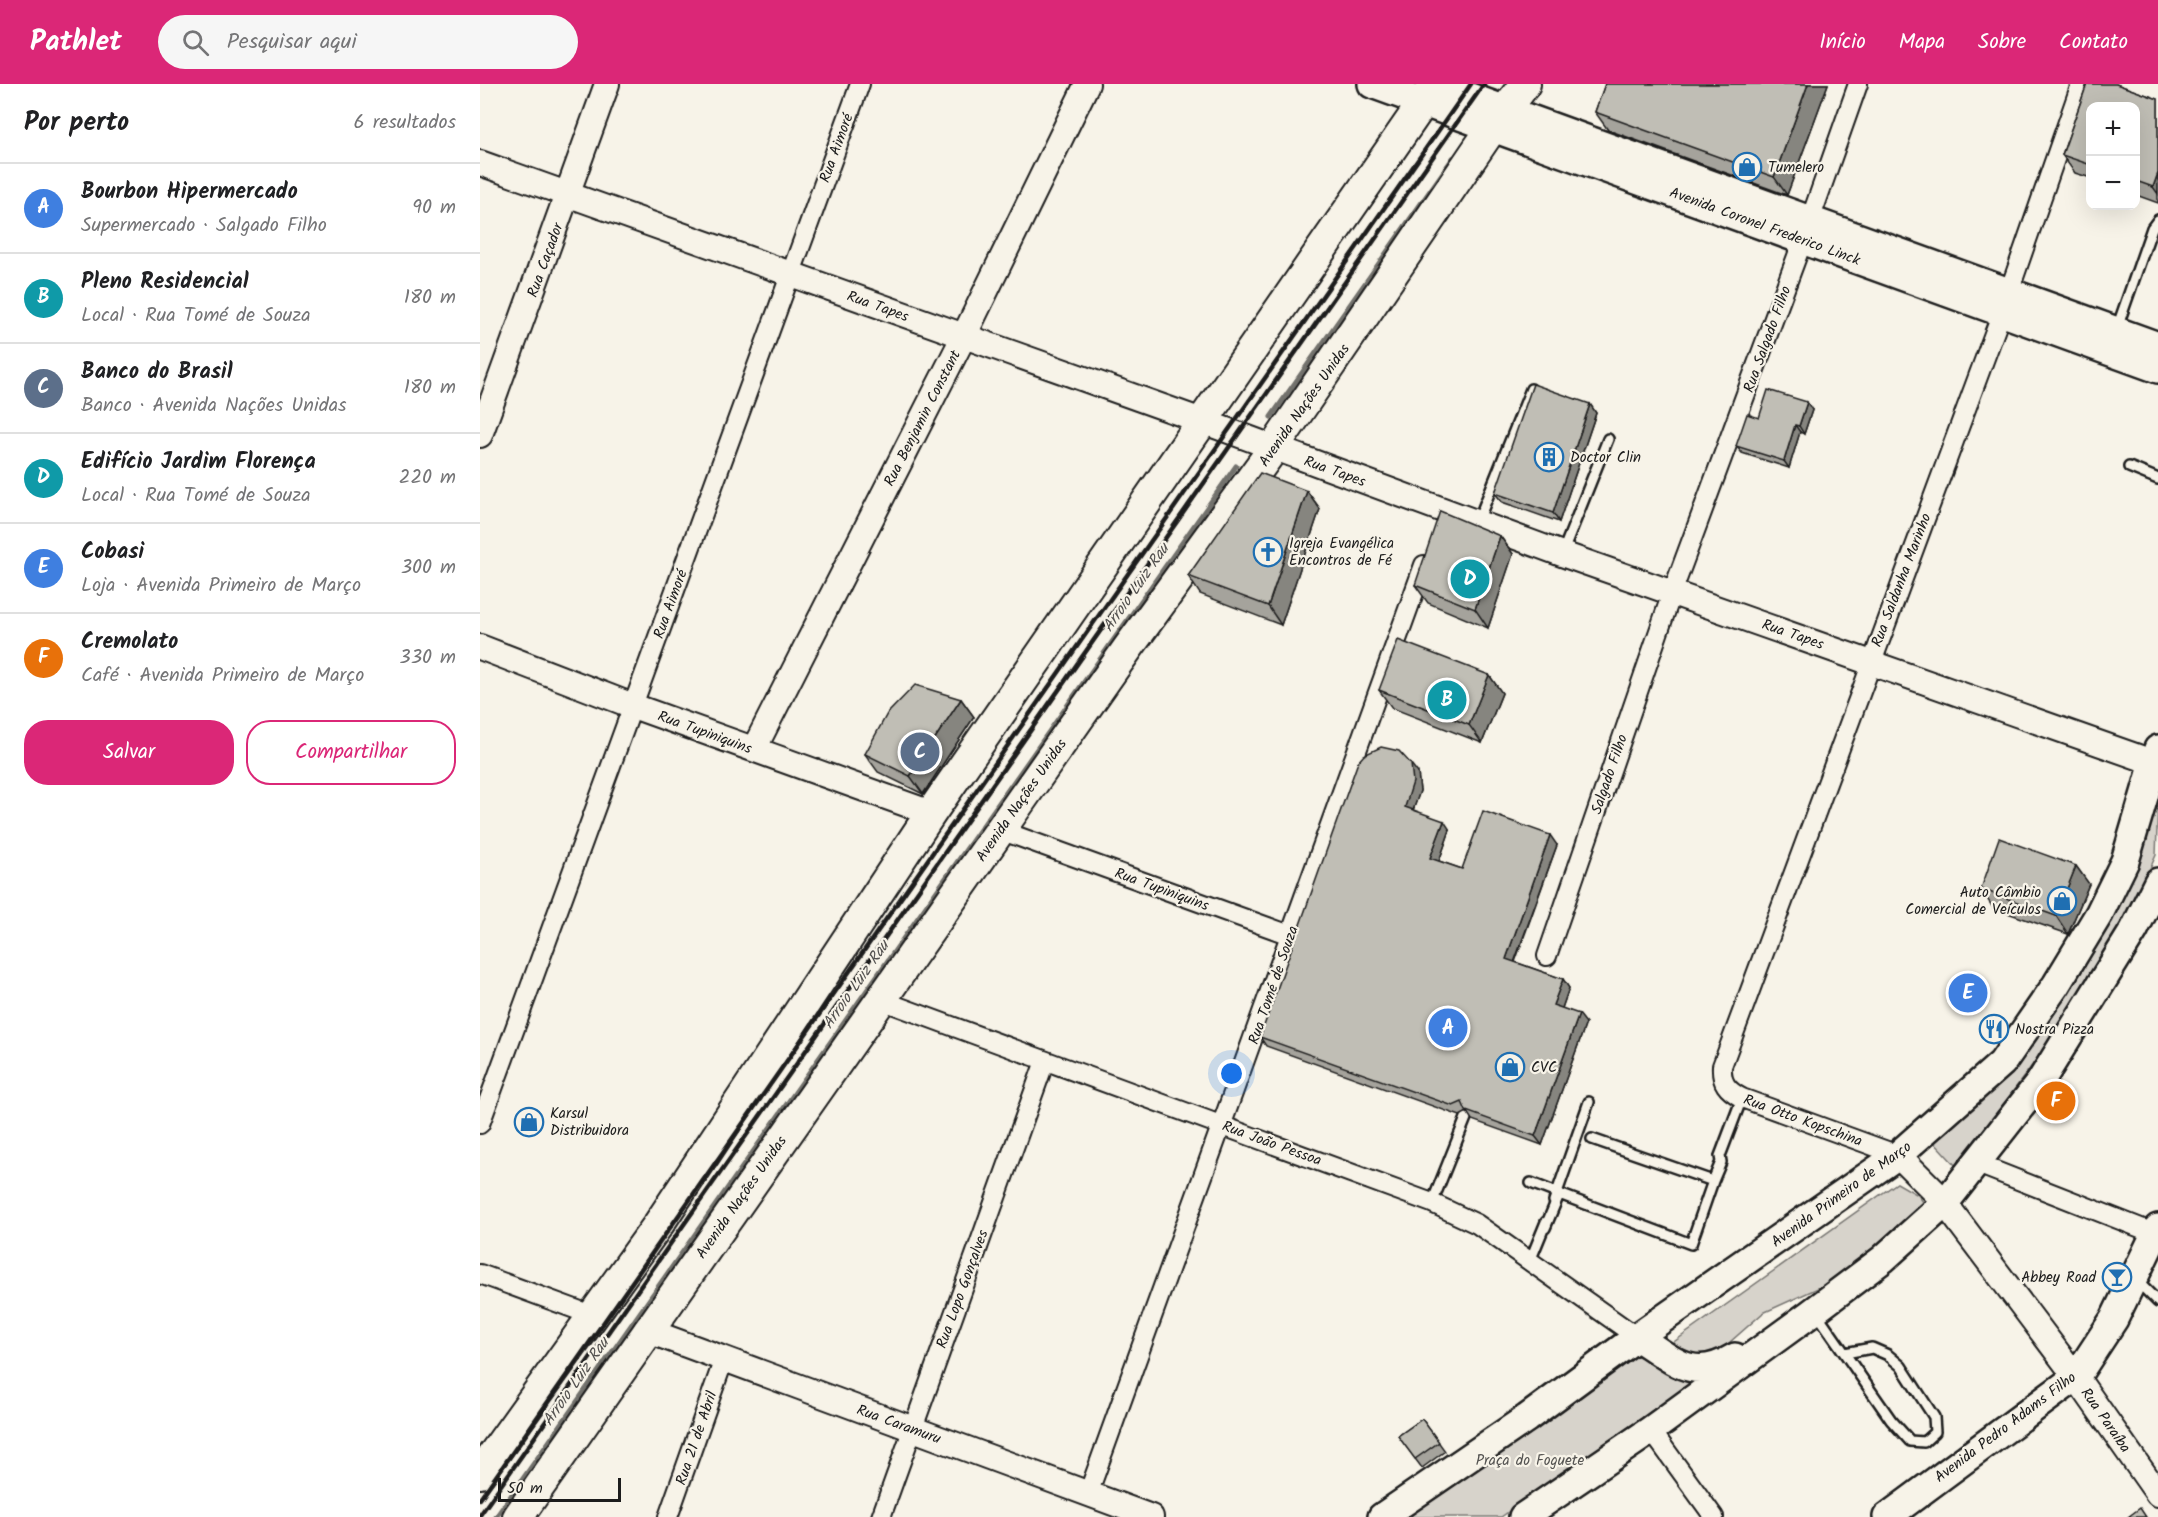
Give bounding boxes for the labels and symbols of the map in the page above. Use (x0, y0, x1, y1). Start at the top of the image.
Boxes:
street label: Rua Aimoré (813, 109, 861, 186)
shop icon: Tumelero (1731, 151, 1763, 183)
place label: Tumelero (1768, 156, 1824, 180)
street label: Avenida Coronel Frederico Linck (1666, 181, 1864, 273)
street label: Rua Caçador (521, 219, 571, 301)
street label: Rua Salgado Filho (1737, 282, 1798, 396)
street label: Rua Tapes (843, 285, 913, 329)
street label: Avenida Nações Unidas (1253, 339, 1357, 472)
street label: Rua Benjamin Constant (878, 346, 968, 491)
building icon: Doctor Clin (1533, 441, 1565, 473)
place label: Doctor Clin (1570, 446, 1641, 470)
street label: Rua Tapes (1300, 450, 1370, 494)
street label: Rua Saldanha Marinho (1865, 510, 1939, 651)
place label: Igreja Evangélica Encontros de Fé (1289, 532, 1394, 573)
church icon: Igreja Evangélica Encontros de Fé (1252, 536, 1284, 568)
water label: Arroio Luiz Rau (1096, 537, 1177, 637)
pin: D (1450, 556, 1490, 602)
street label: Rua Aimoré (647, 565, 695, 642)
street label: Rua Tapes (1758, 613, 1828, 657)
pin: B (1428, 678, 1466, 722)
street label: Rua Tupiniquins (654, 705, 756, 761)
pin: C (900, 730, 940, 774)
street label: Salgado Filho (1585, 731, 1635, 818)
street label: Avenida Nações Unidas (970, 734, 1074, 867)
street label: Rua Tupiniquins (1111, 862, 1213, 918)
place label: Auto Câmbio Comercial de Veículos (1905, 881, 2042, 922)
shop icon: Auto Câmbio Comercial de Veículos (2046, 885, 2078, 917)
street label: Rua Tomé de Souza (1242, 923, 1306, 1048)
water label: Arroio Luiz Rau (816, 934, 897, 1034)
pin: E (1948, 970, 1988, 1016)
pin: A (1428, 1006, 1468, 1050)
restaurant icon: Nostra Pizza (1978, 1013, 2010, 1045)
place label: Nostra Pizza (2015, 1018, 2094, 1042)
shop icon: CVC (1494, 1051, 1526, 1083)
place label: CVC (1531, 1056, 1557, 1080)
your location (1217, 1059, 1246, 1088)
pin: F (2036, 1078, 2076, 1124)
street label: Rua Otto Kopschina (1740, 1088, 1866, 1154)
place label: Karsul Distribuidora (550, 1102, 629, 1143)
shop icon: Karsul Distribuidora (513, 1106, 545, 1138)
street label: Rua João Pessoa (1219, 1115, 1325, 1173)
street label: Avenida Nações Unidas (690, 1131, 794, 1264)
street label: Avenida Primeiro de Março (1766, 1135, 1917, 1254)
street label: Rua Lopo Gonçalves (930, 1226, 996, 1352)
bar icon: Abbey Road (2101, 1261, 2133, 1293)
place label: Abbey Road (2021, 1266, 2097, 1290)
water label: Arroio Luiz Rau (536, 1331, 617, 1431)
street label: Avenida Pedro Adams Filho (1930, 1366, 2082, 1489)
street label: Rua Paraíba (2074, 1383, 2136, 1458)
street label: Rua 21 de Abril (670, 1388, 724, 1489)
street label: Rua Caramuru (853, 1399, 944, 1451)
park label: Praça do Foguete (1476, 1449, 1584, 1473)
scale bar (498, 1475, 621, 1502)

